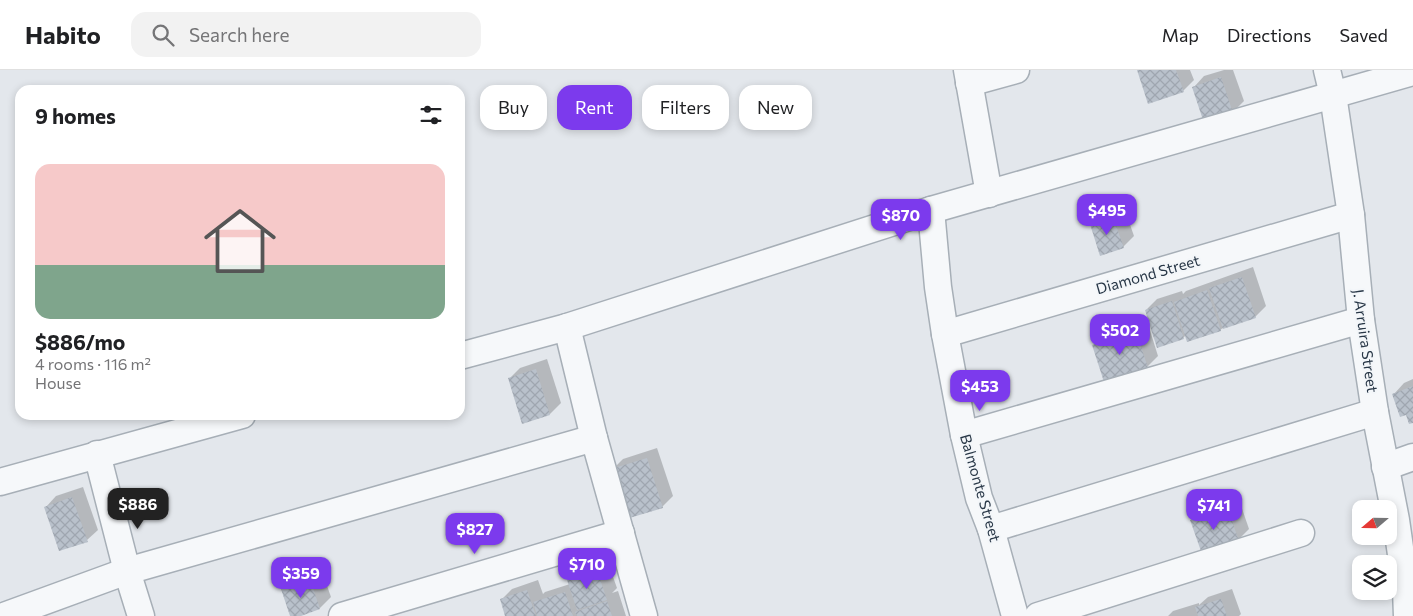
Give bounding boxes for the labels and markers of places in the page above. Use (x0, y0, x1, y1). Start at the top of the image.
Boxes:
pin: $495 (1077, 194, 1137, 236)
pin: $870 (871, 198, 931, 241)
pin: $502 (1090, 314, 1150, 356)
pin: $453 (950, 370, 1010, 412)
pin: $886 (108, 488, 168, 530)
pin: $741 (1184, 488, 1244, 531)
pin: $827 (445, 512, 505, 555)
pin: $710 (557, 548, 617, 590)
pin: $359 (271, 556, 331, 599)

